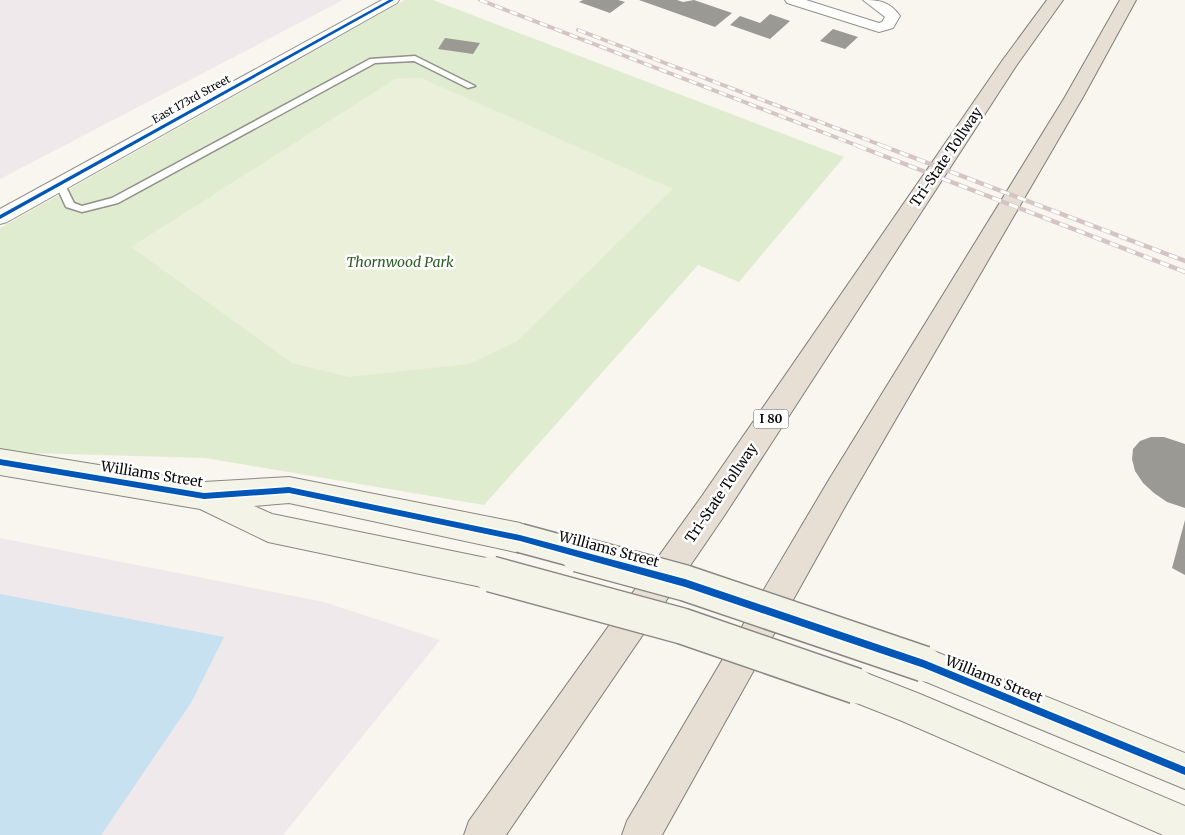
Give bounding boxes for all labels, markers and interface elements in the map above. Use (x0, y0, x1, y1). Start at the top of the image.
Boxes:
street label: East 173rd Street (149, 71, 233, 126)
street label: Tri-State Tollway (906, 103, 986, 210)
park label: Thornwood Park (346, 253, 454, 271)
road number: I 80 (754, 409, 788, 428)
street label: Tri-State Tollway (681, 439, 761, 546)
street label: Williams Street (99, 457, 205, 491)
street label: Williams Street (556, 527, 662, 571)
street label: Williams Street (942, 651, 1046, 707)

